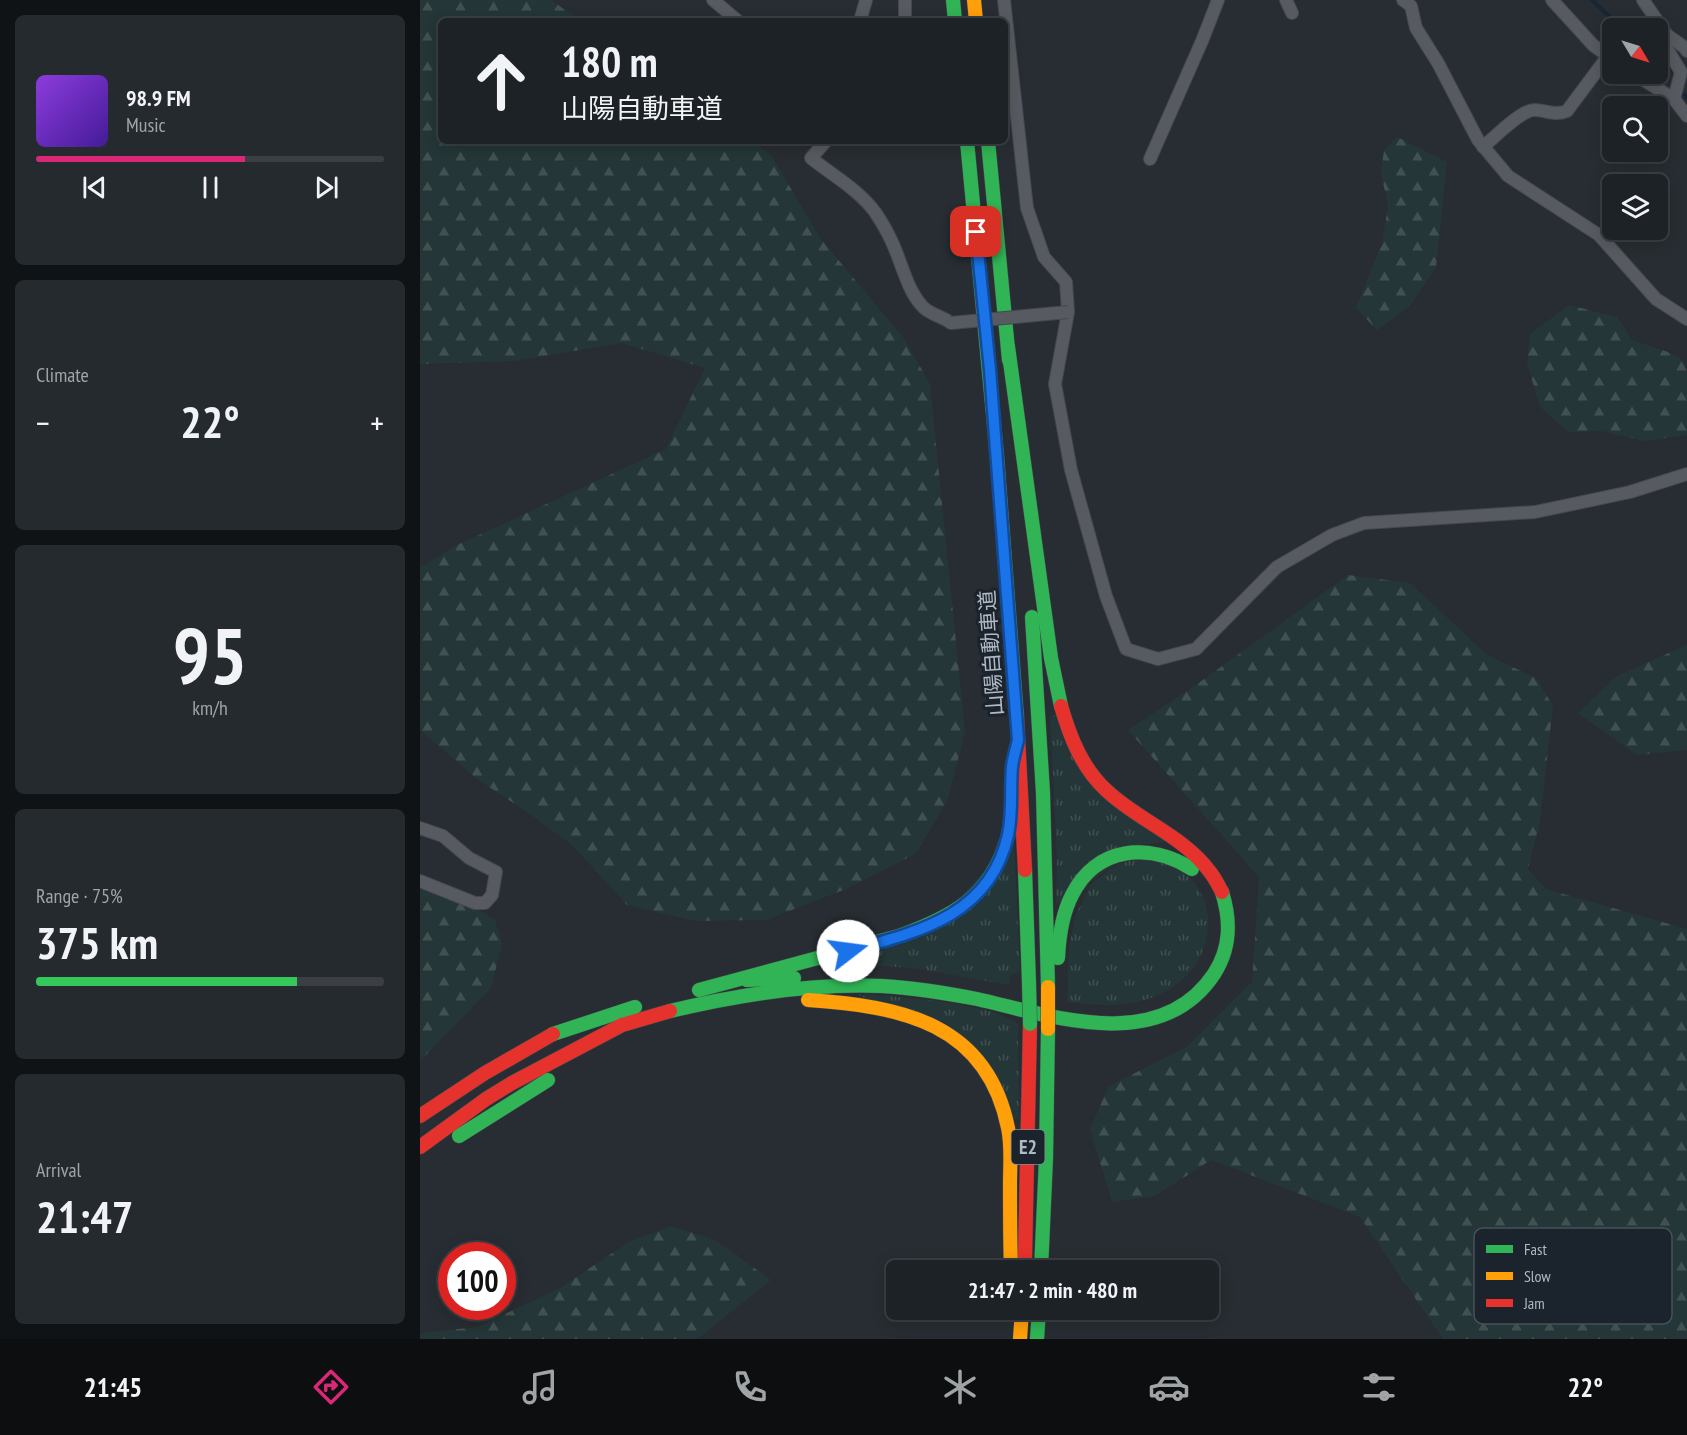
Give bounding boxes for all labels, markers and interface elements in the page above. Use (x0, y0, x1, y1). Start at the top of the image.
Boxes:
north arrow (1602, 18, 1668, 84)
map controls (1602, 18, 1668, 240)
text: 180 m (561, 34, 658, 89)
icon: ahead (462, 42, 540, 120)
text: 98.9 FM (126, 84, 191, 112)
text: 山陽自動車道 (561, 91, 723, 125)
button: search (1602, 96, 1668, 162)
text: Music (126, 112, 166, 138)
icon: previous (78, 171, 111, 204)
icon: pause (194, 171, 227, 204)
icon: next (310, 171, 343, 204)
button: layers (1602, 174, 1668, 240)
pin (950, 206, 1001, 257)
icon: arrive (959, 215, 992, 248)
text: Climate (36, 362, 89, 388)
text: 22° (180, 392, 240, 450)
text: − (36, 401, 50, 444)
text: + (370, 401, 384, 444)
street label: 山陽自動車道 (973, 589, 1009, 717)
text: 95 (173, 605, 247, 706)
text: km/h (192, 695, 228, 721)
text: Range · 75% (36, 883, 123, 909)
text: 375 km (36, 913, 158, 971)
position arrow (816, 919, 880, 983)
road number: E2 (1012, 1130, 1044, 1164)
text: Arrival (36, 1157, 81, 1183)
text: 21:47 (36, 1187, 133, 1245)
legend (1474, 1228, 1672, 1324)
text: Fast (1524, 1239, 1547, 1259)
speed limit sign: 100 (438, 1242, 516, 1320)
text: Slow (1524, 1266, 1551, 1286)
text: 21:47 · 2 min · 480 m (968, 1276, 1137, 1304)
text: Jam (1523, 1293, 1545, 1313)
icon: directions (310, 1366, 352, 1408)
icon: music (519, 1366, 561, 1408)
icon: phone (729, 1366, 771, 1408)
icon: climate (939, 1366, 981, 1408)
icon: car (1148, 1366, 1190, 1408)
icon: filters (1358, 1366, 1400, 1408)
text: 21:45 (84, 1370, 142, 1404)
text: 22° (1567, 1370, 1603, 1404)

